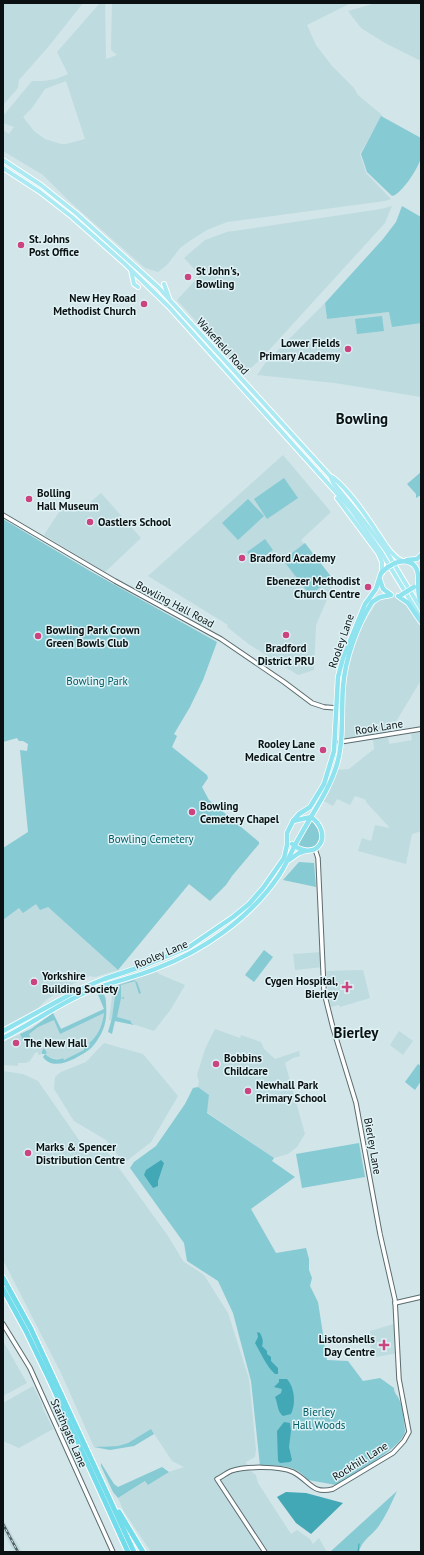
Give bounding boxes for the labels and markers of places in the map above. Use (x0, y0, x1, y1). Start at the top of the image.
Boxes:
place label: St. Johns Post Office (29, 232, 79, 259)
marker: St. Johns Post Office (16, 240, 26, 250)
place label: St John's, Bowling (196, 264, 240, 291)
marker: St John's, Bowling (183, 272, 193, 282)
place label: New Hey Road Methodist Church (53, 291, 136, 318)
marker: New Hey Road Methodist Church (139, 299, 149, 309)
place label: Lower Fields Primary Academy (260, 336, 341, 363)
marker: Lower Fields Primary Academy (343, 344, 353, 354)
place label: Bolling Hall Museum (37, 486, 99, 513)
marker: Bolling Hall Museum (24, 494, 34, 504)
place label: Oastlers School (98, 515, 172, 529)
marker: Oastlers School (85, 517, 95, 527)
place label: Bradford Academy (250, 551, 336, 565)
marker: Bradford Academy (237, 553, 247, 563)
place label: Ebenezer Methodist Church Centre (267, 574, 360, 601)
marker: Ebenezer Methodist Church Centre (363, 582, 373, 592)
place label: Bowling Park Crown Green Bowls Club (46, 623, 140, 650)
marker: Bradford District PRU (281, 630, 291, 640)
marker: Bowling Park Crown Green Bowls Club (33, 631, 43, 641)
place label: Bradford District PRU (258, 641, 314, 668)
place label: Rooley Lane Medical Centre (245, 737, 315, 764)
marker: Rooley Lane Medical Centre (318, 745, 328, 755)
place label: Bowling Cemetery Chapel (200, 799, 280, 826)
marker: Bowling Cemetery Chapel (187, 807, 197, 817)
place label: Yorkshire Building Society (41, 969, 119, 996)
place label: Cygen Hospital, Bierley (265, 974, 339, 1001)
marker: Yorkshire Building Society (29, 977, 39, 987)
marker: Cygen Hospital, Bierley (341, 981, 353, 993)
place label: The New Hall (24, 1036, 88, 1050)
marker: The New Hall (11, 1038, 21, 1048)
place label: Bobbins Childcare (224, 1051, 268, 1078)
marker: Bobbins Childcare (211, 1059, 221, 1069)
place label: Newhall Park Primary School (256, 1078, 327, 1105)
marker: Newhall Park Primary School (243, 1086, 253, 1096)
place label: Marks & Spencer Distribution Centre (36, 1140, 126, 1167)
marker: Marks & Spencer Distribution Centre (23, 1148, 33, 1158)
place label: Listonshells Day Centre (319, 1332, 375, 1359)
marker: Listonshells Day Centre (378, 1339, 390, 1351)

